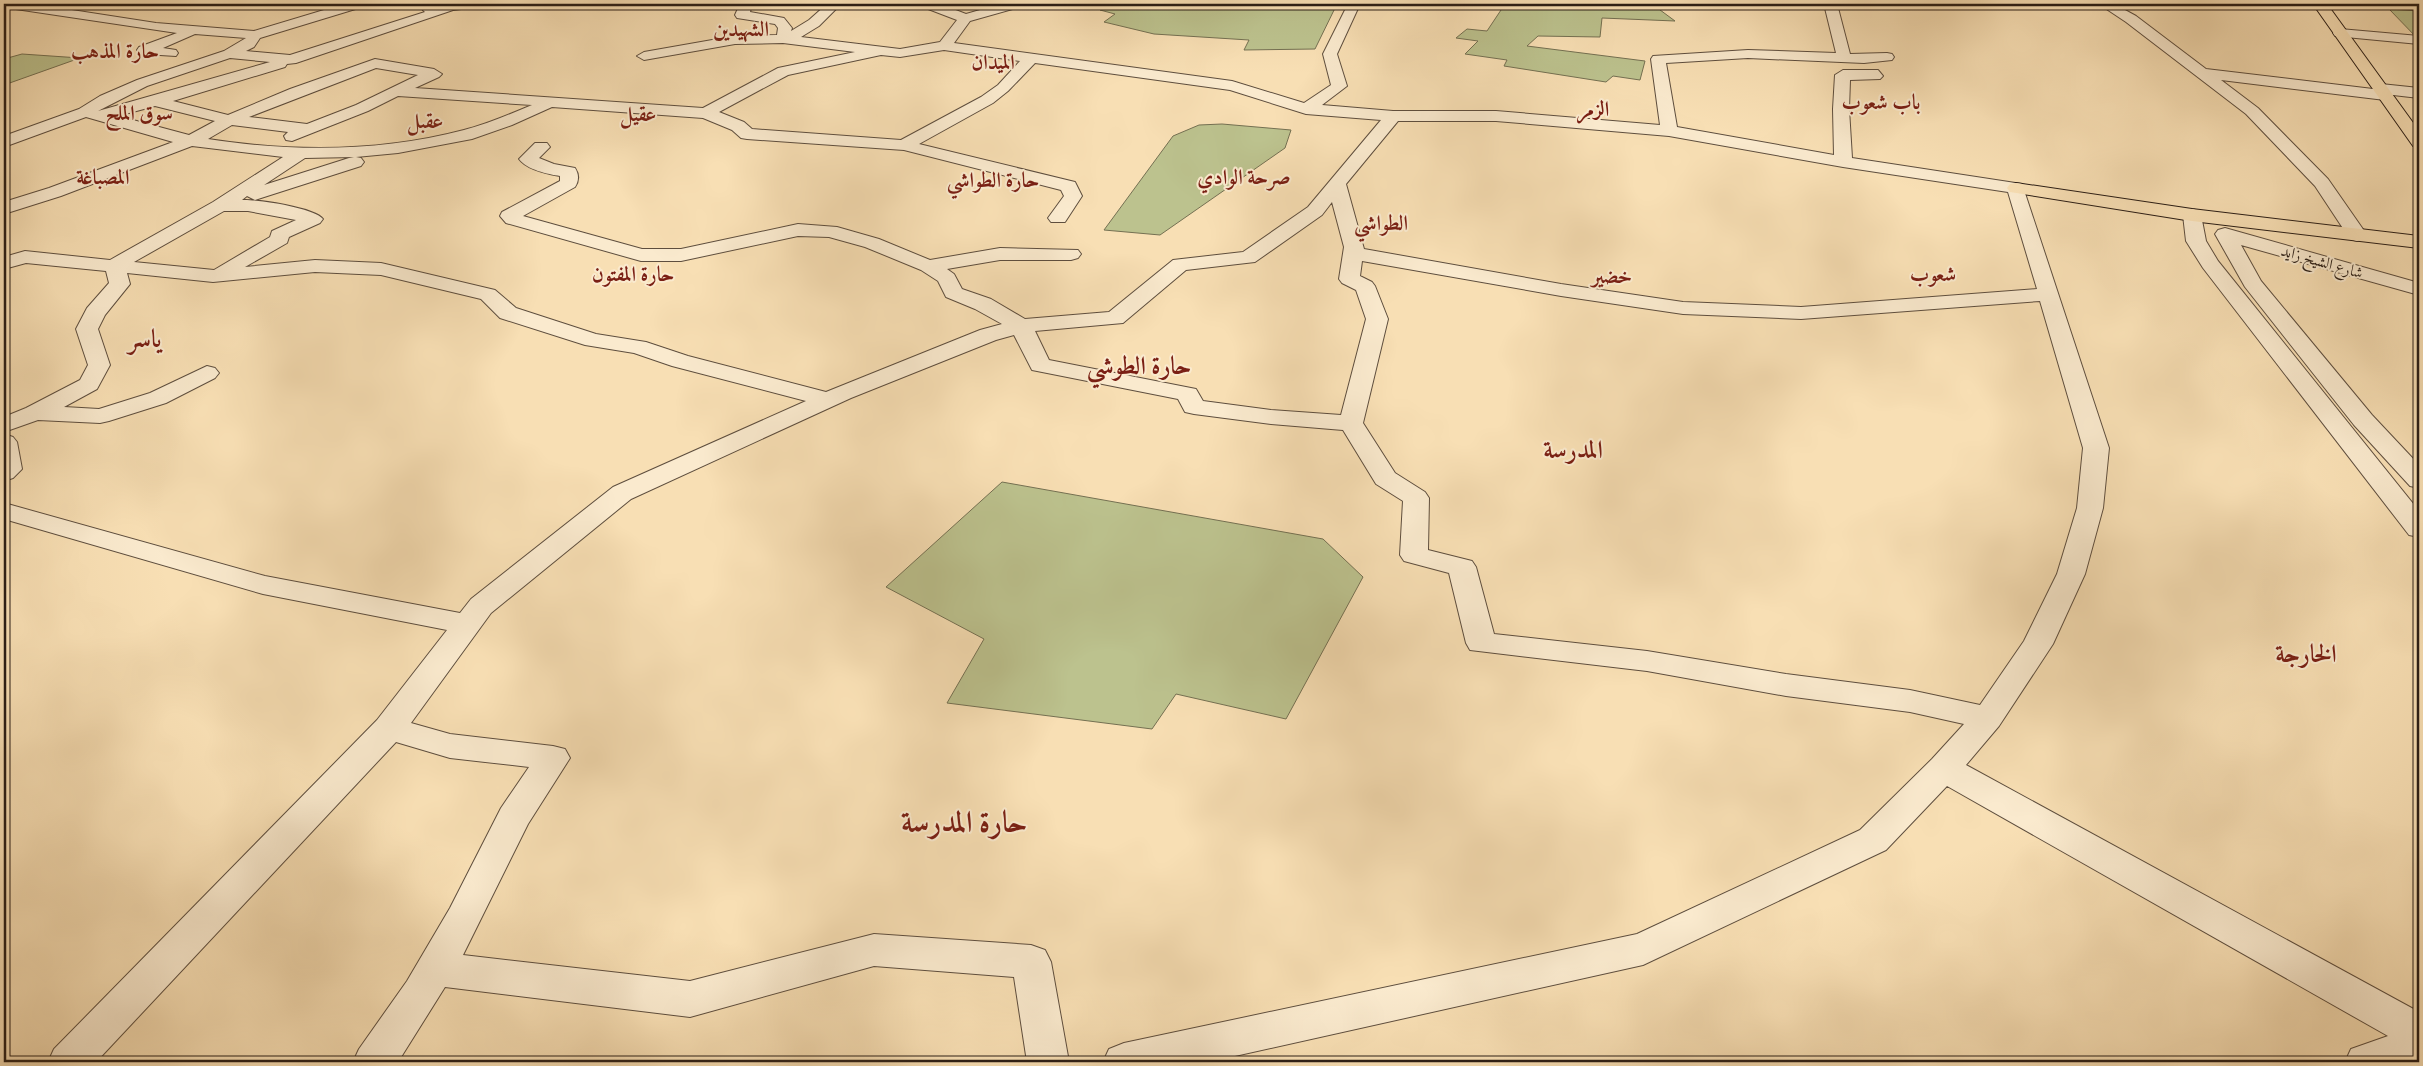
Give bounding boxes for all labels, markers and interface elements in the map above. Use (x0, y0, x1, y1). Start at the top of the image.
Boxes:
district label: الشهيدين (713, 17, 769, 43)
district label: حارة المذهب (71, 39, 159, 65)
district label: الميدان (971, 50, 1015, 76)
district label: باب شعوب (1841, 90, 1921, 116)
district label: الزمر (1577, 97, 1609, 124)
district label: سوق الملح (105, 101, 173, 132)
district label: عقيل (620, 102, 656, 129)
district label: عقبل (407, 109, 443, 136)
district label: المصباغة (76, 165, 130, 191)
district label: صرحة الوادي (1197, 165, 1291, 194)
district label: حارة الطواشي (947, 168, 1039, 200)
district label: الطواشي (1354, 211, 1408, 243)
street label: شارع الشيخ زايد (2278, 241, 2365, 287)
district label: حارة المفتون (592, 262, 675, 288)
district label: شعوب (1910, 262, 1956, 288)
district label: خضير (1590, 264, 1632, 290)
district label: ياسر (126, 324, 164, 355)
district label: حارة الطوشي (1087, 351, 1191, 389)
district label: المدرسة (1543, 435, 1603, 466)
district label: الخارجة (2275, 639, 2337, 670)
district label: حارة المدرسة (901, 805, 1027, 842)

